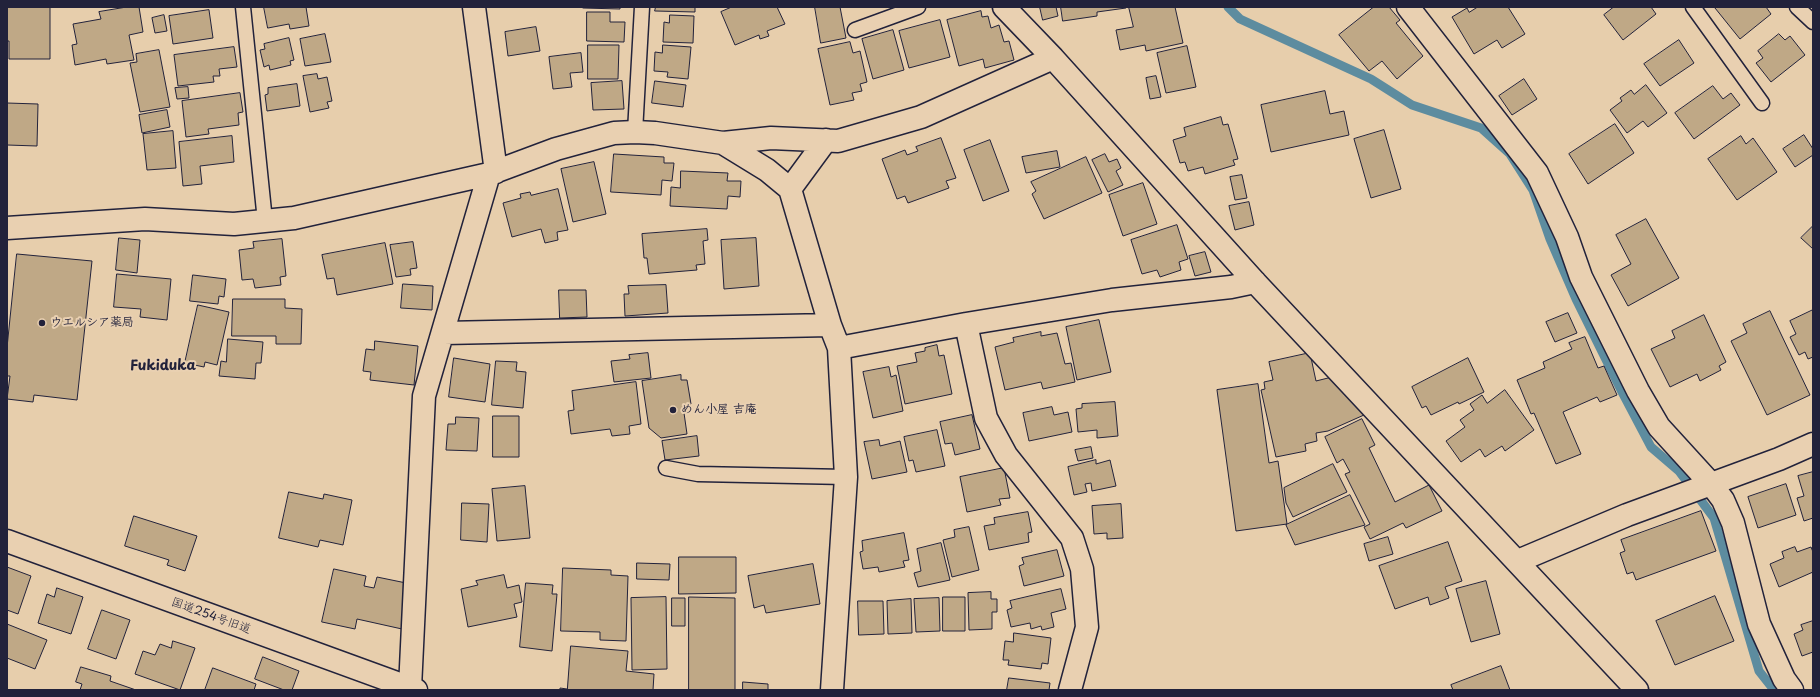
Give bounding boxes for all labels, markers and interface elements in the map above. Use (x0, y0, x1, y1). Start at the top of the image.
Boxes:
place label: ウエルシア薬局 (50, 316, 134, 330)
marker: ウエルシア薬局 (37, 318, 47, 328)
district label: Fukiduka (130, 358, 196, 374)
place label: めん小屋 吉庵 (681, 403, 757, 417)
marker: めん小屋 吉庵 (668, 405, 678, 415)
street label: 国道254号旧道 (169, 595, 253, 637)

